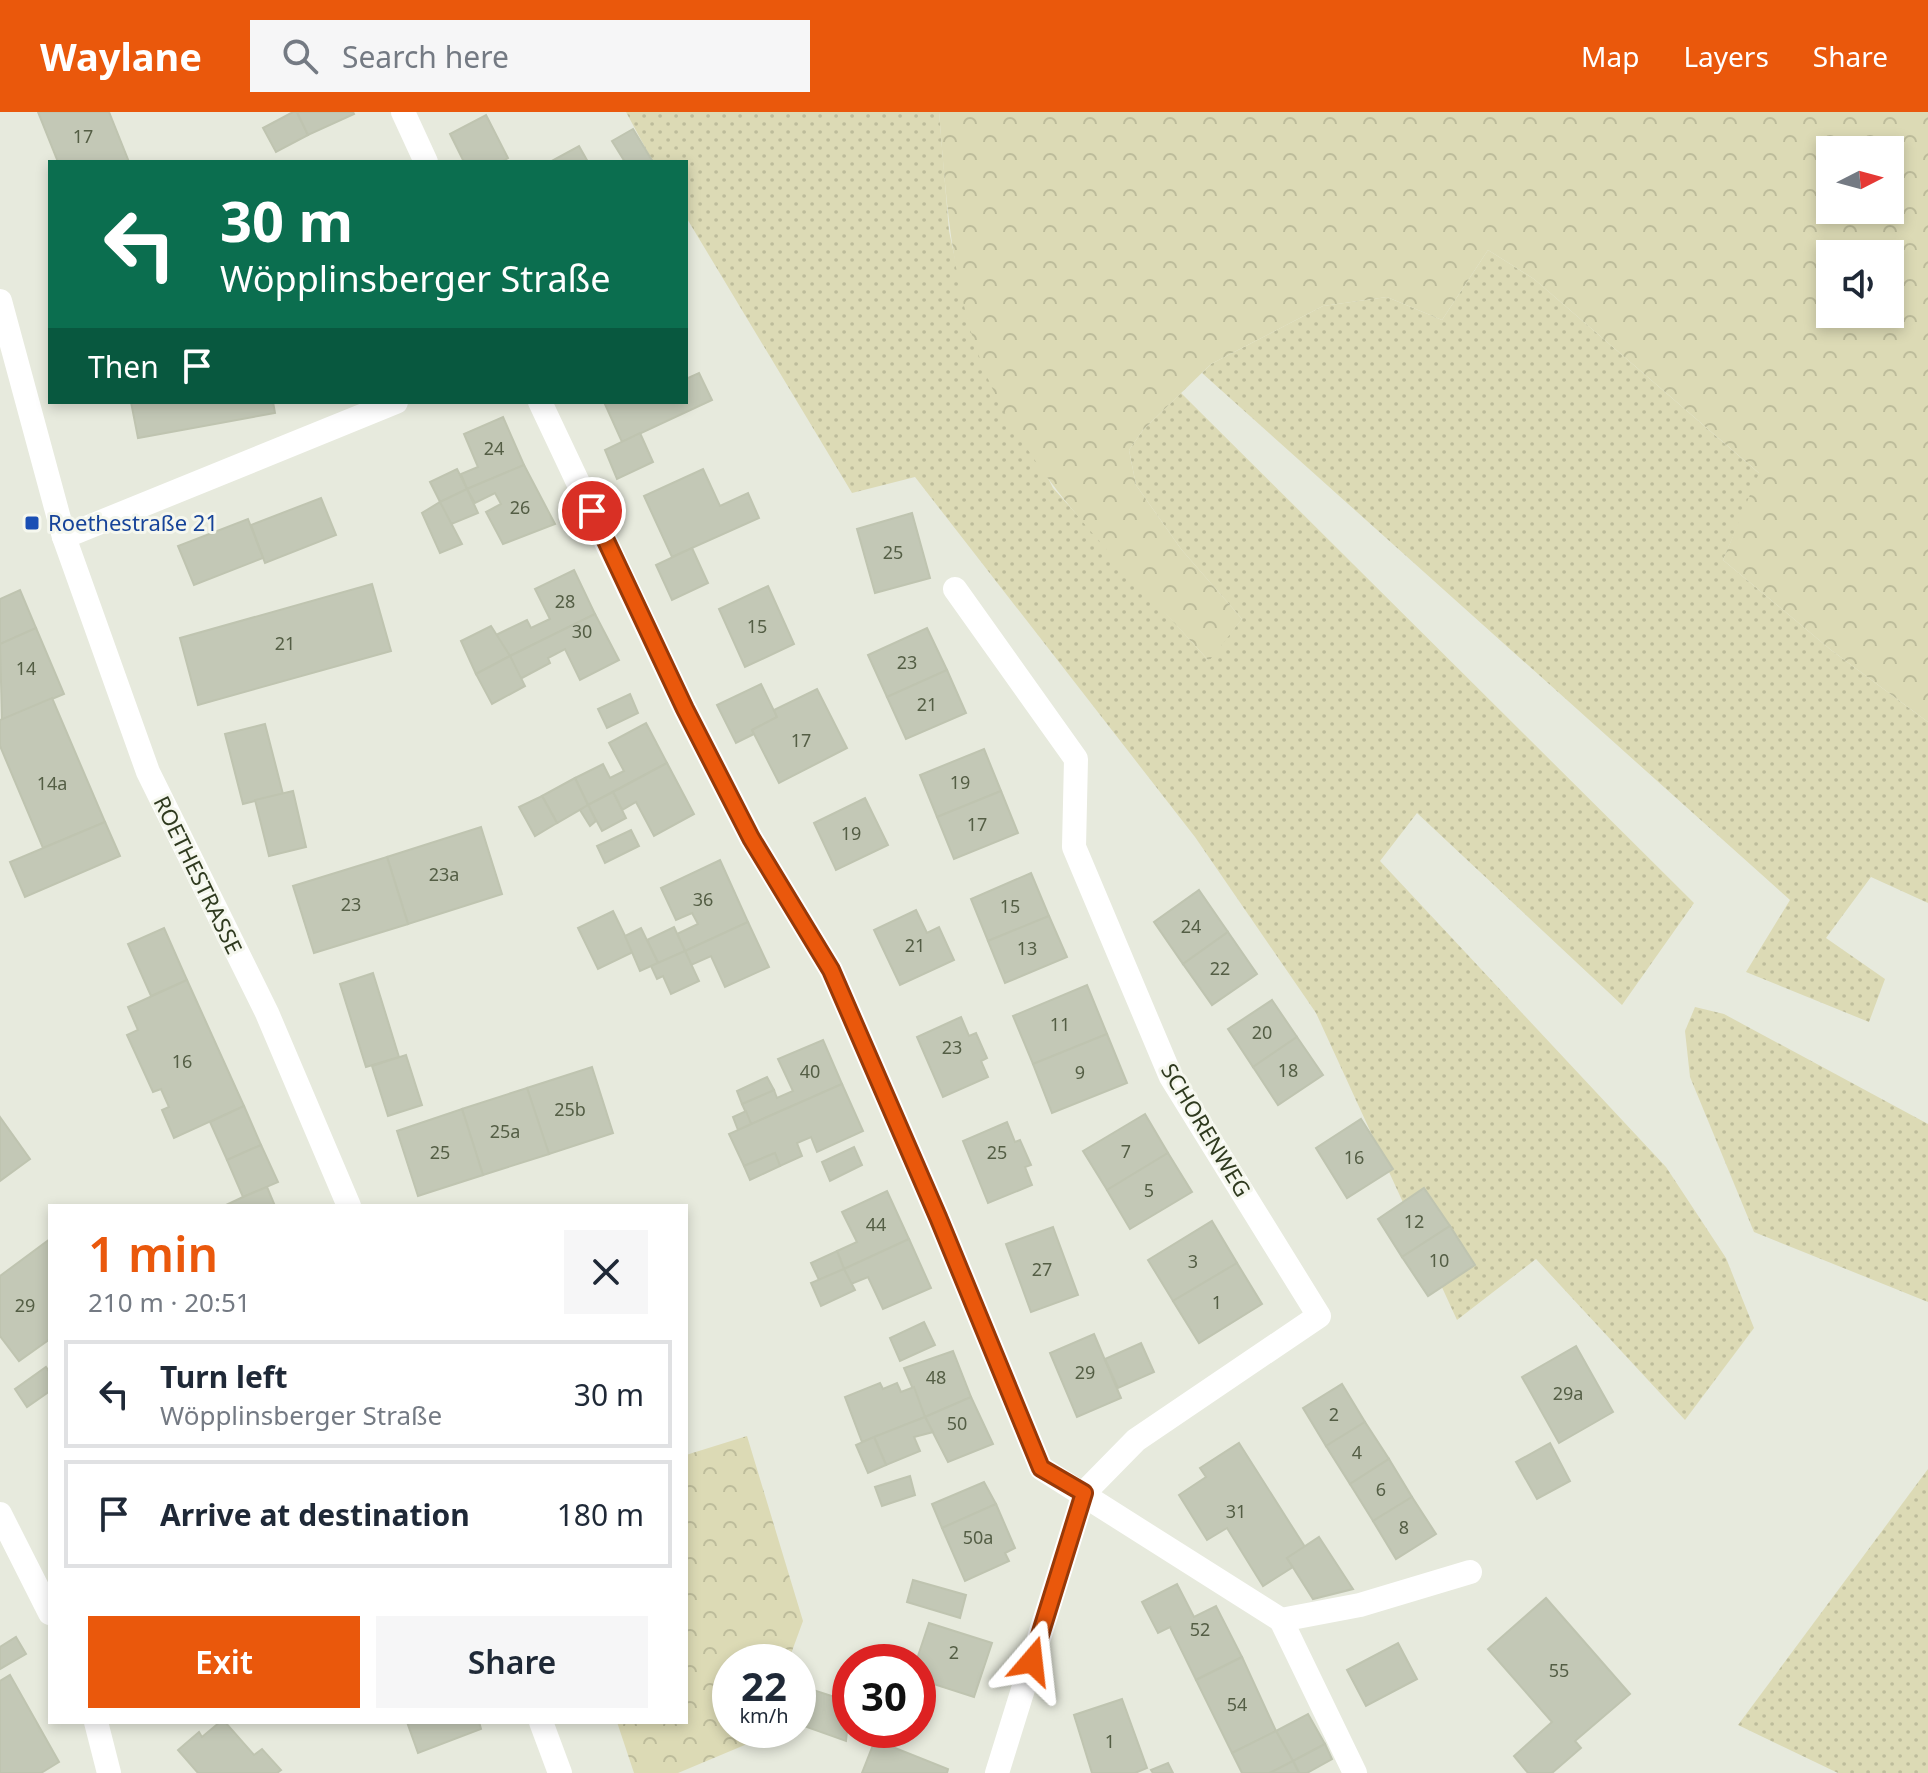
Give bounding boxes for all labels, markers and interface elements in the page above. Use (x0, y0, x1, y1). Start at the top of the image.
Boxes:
search box (250, 20, 810, 92)
text: Waylane (40, 30, 202, 82)
icon: search (278, 34, 322, 78)
text: Search here (342, 36, 509, 77)
text: Map (1581, 37, 1639, 75)
text: Layers (1683, 37, 1769, 75)
text: Share (1813, 37, 1888, 75)
house number: 17 (73, 124, 93, 148)
north arrow (1816, 136, 1904, 224)
map controls (1816, 136, 1904, 328)
text: 30 m (220, 182, 353, 258)
icon: left (88, 192, 192, 296)
button: sound (1816, 240, 1904, 328)
text: Wöpplinsberger Straße (220, 254, 611, 303)
icon: arrive (175, 344, 219, 388)
text: Then (88, 346, 159, 387)
house number: 24 (484, 436, 504, 460)
pin (558, 477, 626, 545)
icon: arrive (570, 489, 614, 533)
house number: 26 (510, 495, 530, 519)
place label: Roethestraße 21 (48, 507, 218, 537)
marker: Roethestraße 21 (23, 514, 41, 532)
house number: 25 (883, 540, 903, 564)
house number: 28 (555, 589, 575, 613)
house number: 15 (747, 614, 767, 638)
house number: 30 (572, 619, 592, 643)
house number: 21 (275, 631, 295, 655)
house number: 23 (897, 650, 917, 674)
house number: 14 (16, 656, 36, 680)
house number: 21 (917, 692, 937, 716)
house number: 17 (791, 728, 811, 752)
house number: 19 (950, 770, 970, 794)
house number: 14a (37, 771, 67, 795)
street label: ROETHESTRASSE (148, 791, 250, 959)
house number: 17 (967, 812, 987, 836)
house number: 19 (841, 821, 861, 845)
house number: 23a (429, 862, 459, 886)
house number: 36 (693, 887, 713, 911)
house number: 23 (341, 892, 361, 916)
house number: 15 (1000, 894, 1020, 918)
house number: 24 (1181, 914, 1201, 938)
house number: 21 (905, 933, 925, 957)
house number: 13 (1017, 936, 1037, 960)
house number: 22 (1210, 956, 1230, 980)
house number: 11 (1050, 1012, 1070, 1036)
house number: 20 (1252, 1020, 1272, 1044)
house number: 23 (942, 1035, 962, 1059)
house number: 16 (172, 1049, 192, 1073)
street label: SCHORENWEG (1155, 1057, 1259, 1202)
house number: 18 (1278, 1058, 1298, 1082)
house number: 40 (800, 1059, 820, 1083)
house number: 9 (1075, 1060, 1085, 1084)
house number: 25b (554, 1097, 586, 1121)
house number: 25a (490, 1119, 520, 1143)
house number: 7 (1121, 1139, 1131, 1163)
house number: 25 (430, 1140, 450, 1164)
house number: 25 (987, 1140, 1007, 1164)
house number: 16 (1344, 1145, 1364, 1169)
house number: 5 (1144, 1178, 1154, 1202)
house number: 12 (1404, 1209, 1424, 1233)
house number: 44 (866, 1212, 886, 1236)
text: 1 min (88, 1221, 218, 1286)
button: close (564, 1230, 648, 1314)
house number: 10 (1429, 1248, 1449, 1272)
house number: 3 (1188, 1249, 1198, 1273)
house number: 27 (1032, 1257, 1052, 1281)
text: 210 m · 20:51 (88, 1284, 251, 1320)
house number: 1 (1212, 1290, 1222, 1314)
house number: 29 (15, 1293, 35, 1317)
text: Turn left (160, 1356, 288, 1397)
house number: 29 (1075, 1360, 1095, 1384)
house number: 48 (926, 1365, 946, 1389)
icon: left (92, 1372, 136, 1416)
text: 30 m (574, 1374, 644, 1415)
house number: 29a (1553, 1381, 1583, 1405)
text: Wöpplinsberger Straße (160, 1397, 442, 1433)
house number: 2 (1329, 1402, 1339, 1426)
house number: 50 (947, 1411, 967, 1435)
house number: 4 (1352, 1440, 1362, 1464)
house number: 6 (1376, 1477, 1386, 1501)
icon: arrive (92, 1492, 136, 1536)
text: Arrive at destination (160, 1494, 470, 1535)
text: 180 m (557, 1494, 644, 1535)
house number: 31 (1226, 1499, 1246, 1523)
house number: 8 (1399, 1515, 1409, 1539)
house number: 50a (963, 1525, 993, 1549)
button: Exit (88, 1616, 360, 1708)
button: Share (376, 1616, 648, 1708)
house number: 52 (1190, 1617, 1210, 1641)
position arrow (990, 1619, 1074, 1703)
house number: 2 (949, 1640, 959, 1664)
speed limit sign: 30 (832, 1644, 936, 1748)
text: 22 (741, 1658, 787, 1713)
house number: 55 (1549, 1658, 1569, 1682)
house number: 54 (1227, 1692, 1247, 1716)
text: km/h (739, 1702, 789, 1729)
house number: 1 (1105, 1729, 1115, 1753)

